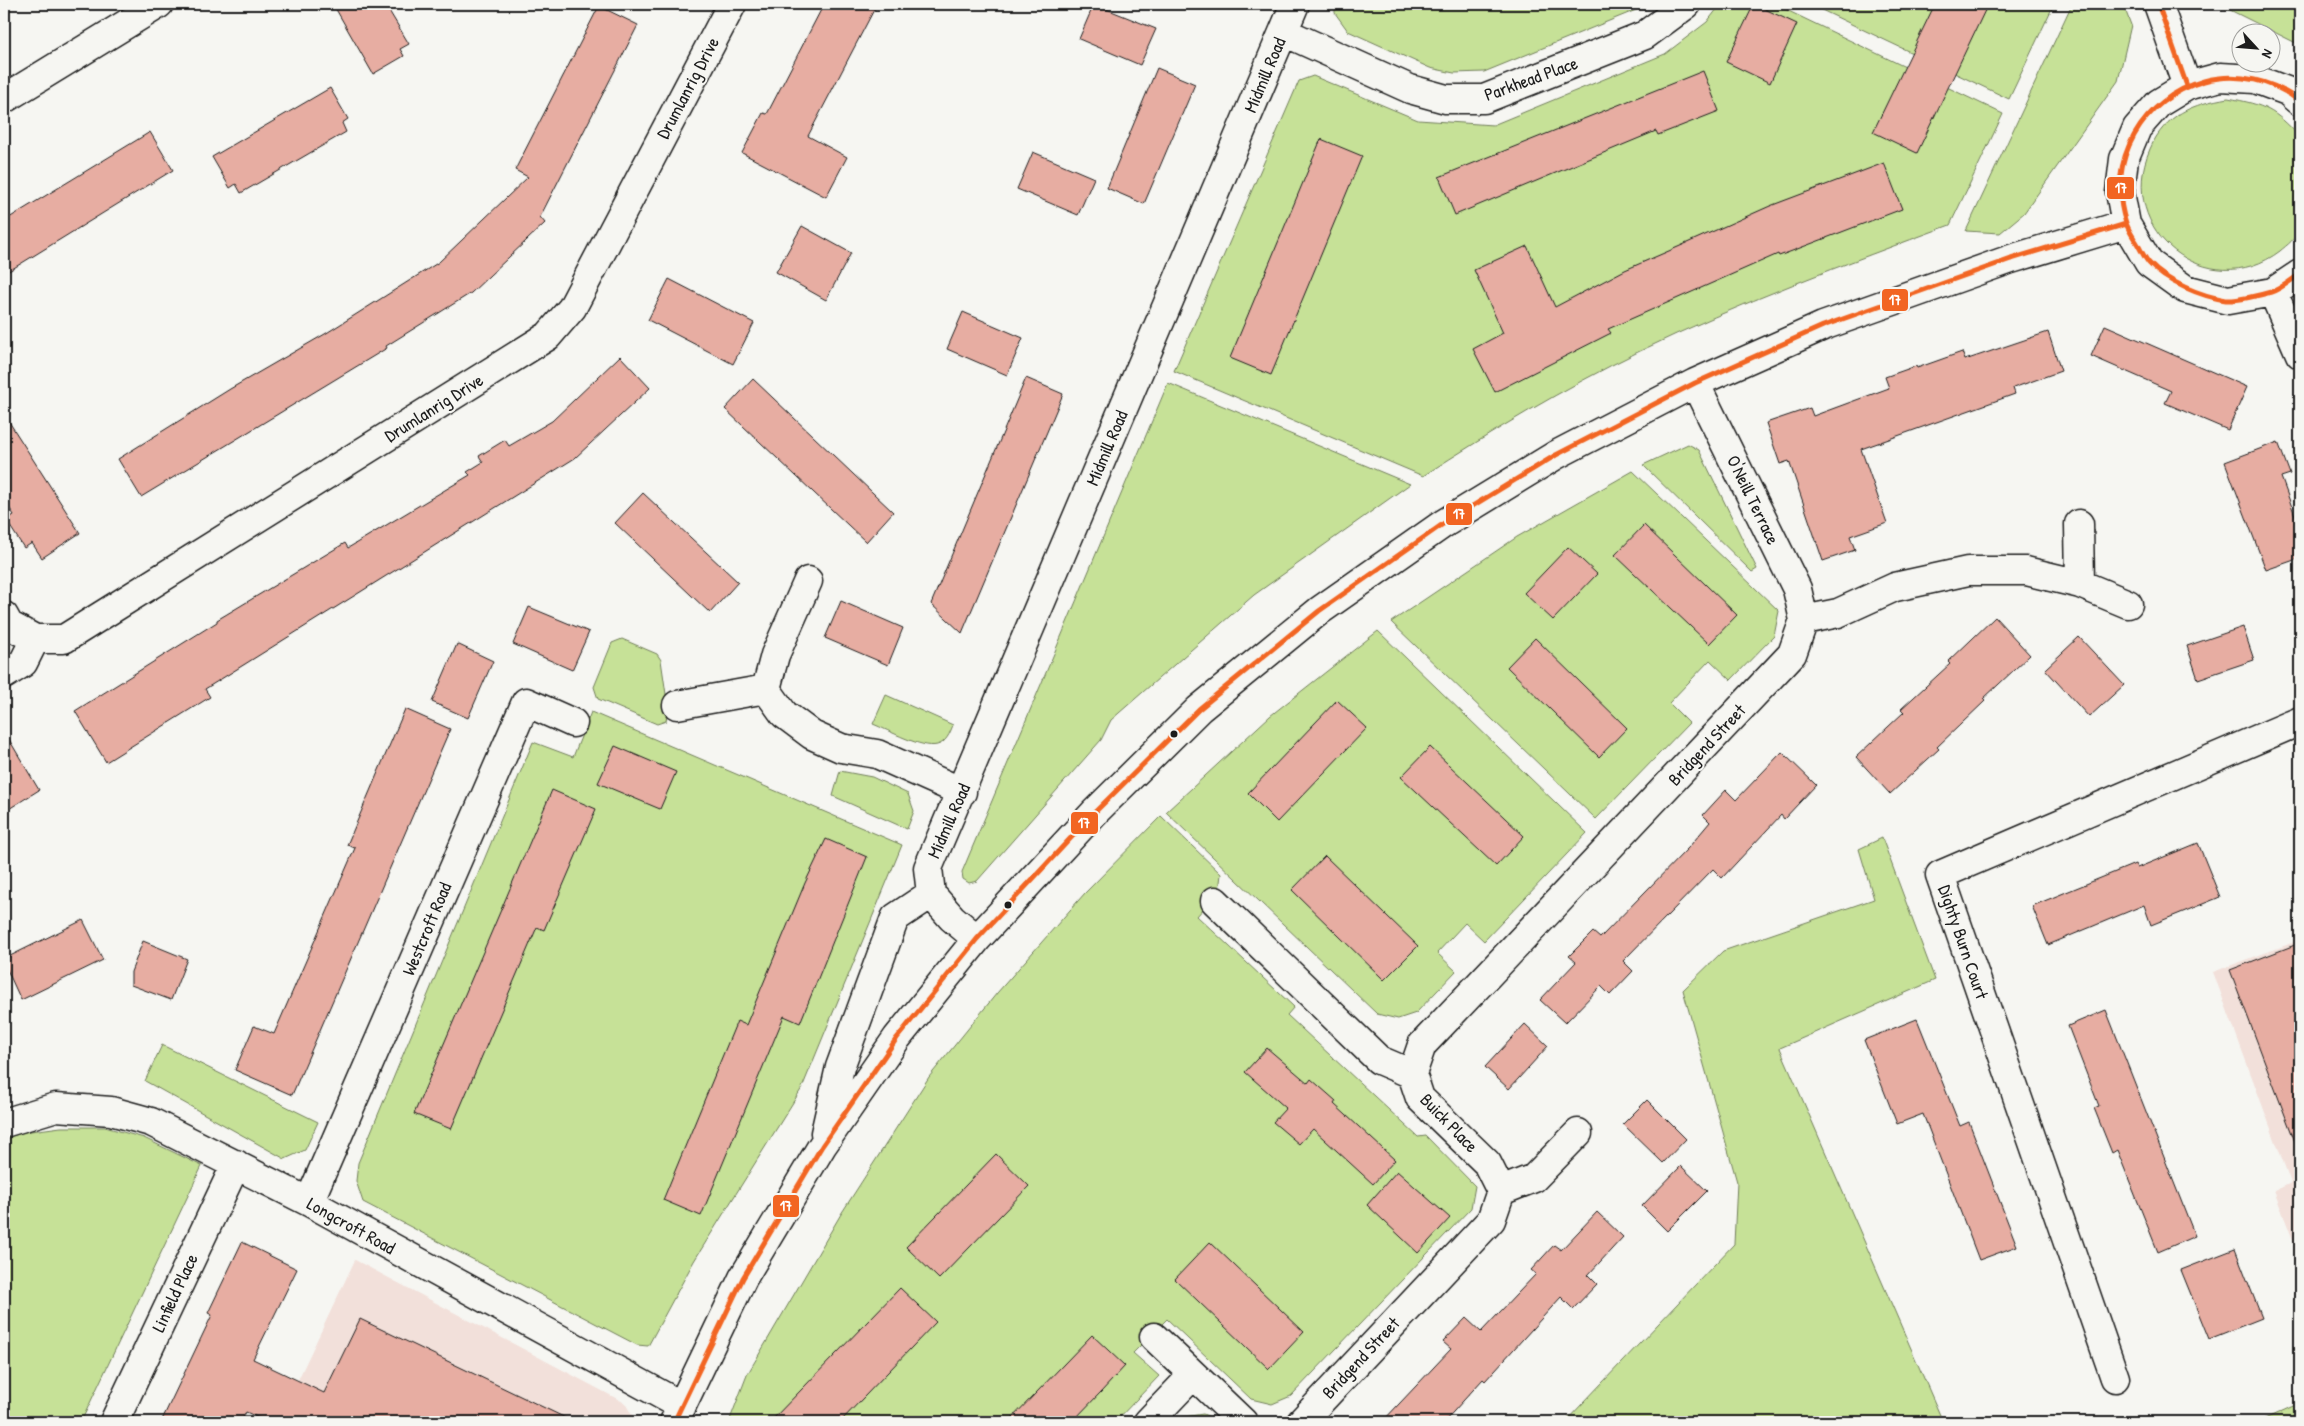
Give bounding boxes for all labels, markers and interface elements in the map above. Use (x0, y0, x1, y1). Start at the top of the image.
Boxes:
north arrow (2232, 22, 2282, 72)
street label: Drumlanrig Drive (650, 33, 725, 143)
street label: Midmill Road (1238, 33, 1292, 116)
text: N (2258, 46, 2278, 62)
street label: Parkhead Place (1481, 50, 1581, 107)
line badge: 17 (2106, 176, 2135, 200)
text: 17 (2115, 178, 2127, 197)
line badge: 17 (1881, 288, 1909, 312)
text: 17 (1889, 290, 1901, 309)
street label: Drumlanrig Drive (380, 367, 488, 448)
street label: Midmill Road (1080, 406, 1134, 489)
street label: O'Neill Terrace (1721, 451, 1786, 549)
line badge: 17 (1445, 502, 1473, 526)
text: 17 (1453, 504, 1465, 523)
street label: Bridgend Street (1662, 698, 1752, 791)
unlabelled marker (1169, 729, 1179, 739)
street label: Midmill Road (921, 779, 976, 862)
line badge: 17 (1070, 811, 1099, 835)
text: 17 (1078, 813, 1090, 832)
street label: Westcroft Road (396, 878, 457, 979)
street label: Dighty Burn Court (1932, 881, 1995, 1003)
unlabelled marker (1003, 900, 1013, 910)
street label: Buick Place (1415, 1087, 1484, 1158)
street label: Longcroft Road (303, 1191, 400, 1260)
line badge: 17 (772, 1194, 800, 1218)
text: 17 (780, 1196, 792, 1215)
street label: Linfield Place (146, 1250, 204, 1336)
street label: Bridgend Street (1316, 1311, 1406, 1404)

